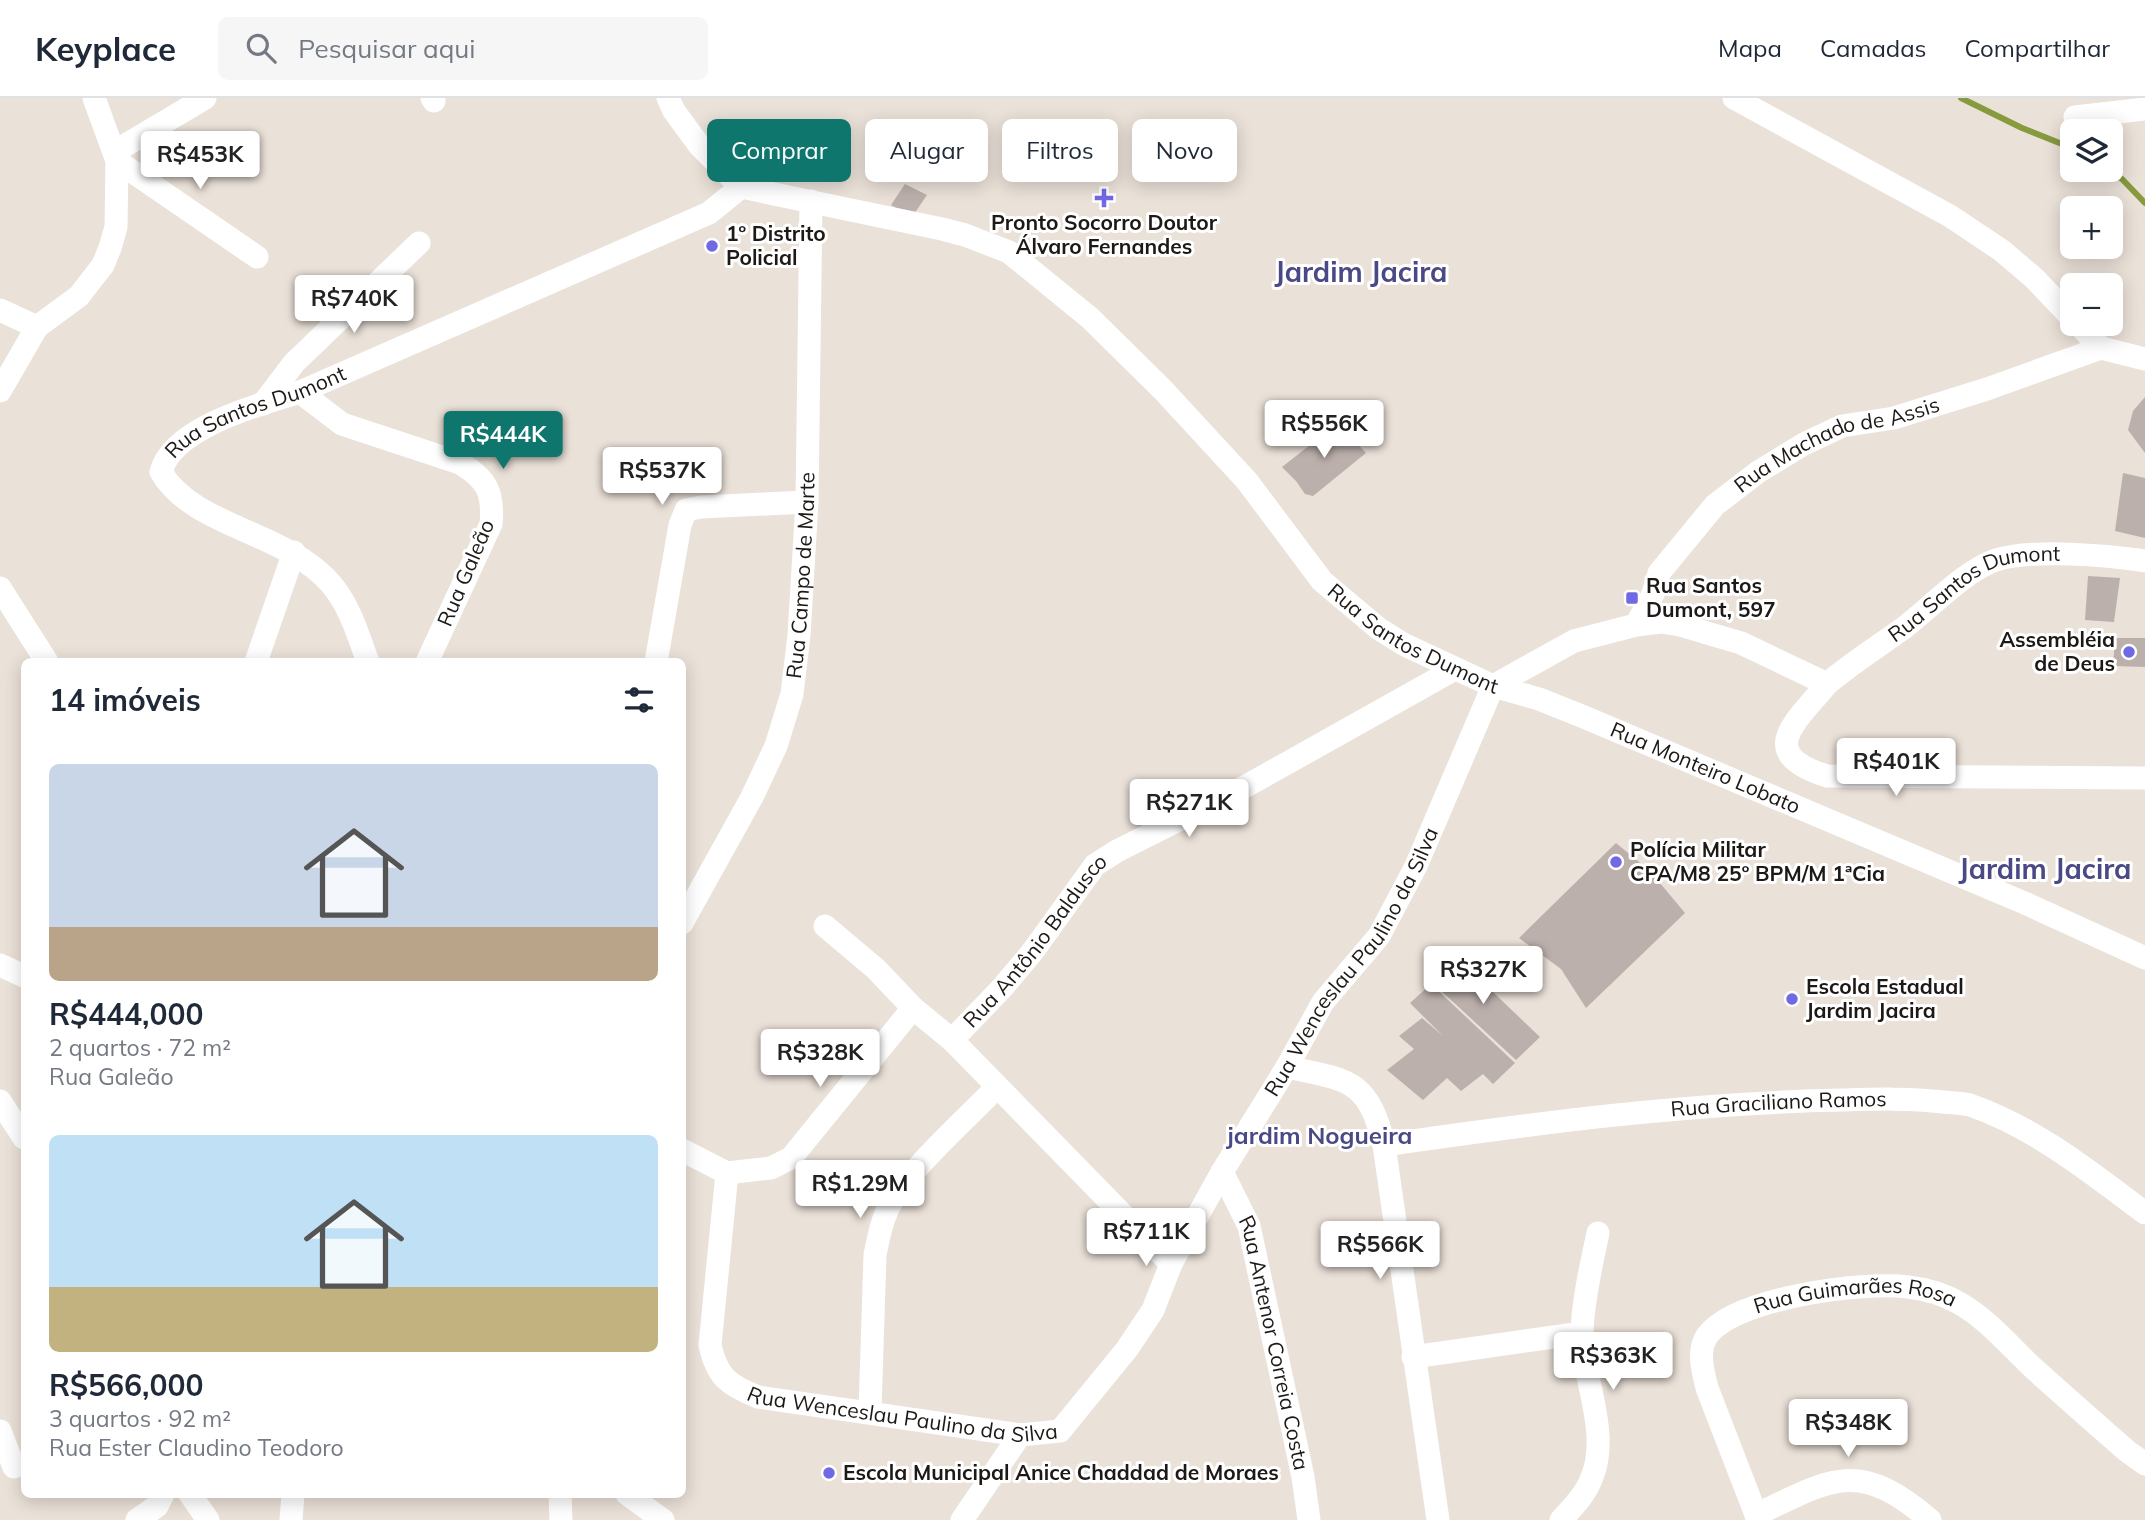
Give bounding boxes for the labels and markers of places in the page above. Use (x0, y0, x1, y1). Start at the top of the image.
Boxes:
pin: R$453K (143, 132, 257, 191)
marker: Pronto Socorro Doutor Álvaro Fernandes (1094, 188, 1114, 208)
place label: Pronto Socorro Doutor Álvaro Fernandes (991, 209, 1218, 259)
place label: 1º Distrito Policial (726, 220, 826, 270)
marker: 1º Distrito Policial (704, 238, 720, 254)
pin: R$740K (297, 275, 411, 335)
pin: R$556K (1267, 400, 1381, 460)
pin: R$444K (446, 412, 560, 471)
pin: R$537K (605, 448, 719, 507)
place label: Rua Santos Dumont, 597 (1646, 572, 1776, 622)
marker: Rua Santos Dumont, 597 (1624, 590, 1640, 606)
place label: Assembléia de Deus (1999, 626, 2115, 676)
marker: Assembléia de Deus (2121, 644, 2137, 660)
pin: R$401K (1839, 738, 1953, 798)
pin: R$271K (1132, 780, 1246, 839)
place label: Polícia Militar CPA/M8 25º BPM/M 1ªCia (1630, 836, 1885, 886)
marker: Polícia Militar CPA/M8 25º BPM/M 1ªCia (1608, 854, 1624, 870)
pin: R$327K (1426, 946, 1540, 1006)
place label: Escola Estadual Jardim Jacira (1806, 973, 1964, 1023)
marker: Escola Estadual Jardim Jacira (1784, 991, 1800, 1007)
pin: R$328K (763, 1030, 877, 1089)
pin: R$1.29M (795, 1160, 925, 1220)
pin: R$711K (1089, 1208, 1203, 1268)
pin: R$566K (1323, 1222, 1437, 1281)
pin: R$363K (1556, 1332, 1670, 1392)
pin: R$348K (1791, 1400, 1905, 1459)
place label: Escola Municipal Anice Chaddad de Moraes (843, 1459, 1279, 1485)
marker: Escola Municipal Anice Chaddad de Moraes (821, 1465, 837, 1481)

